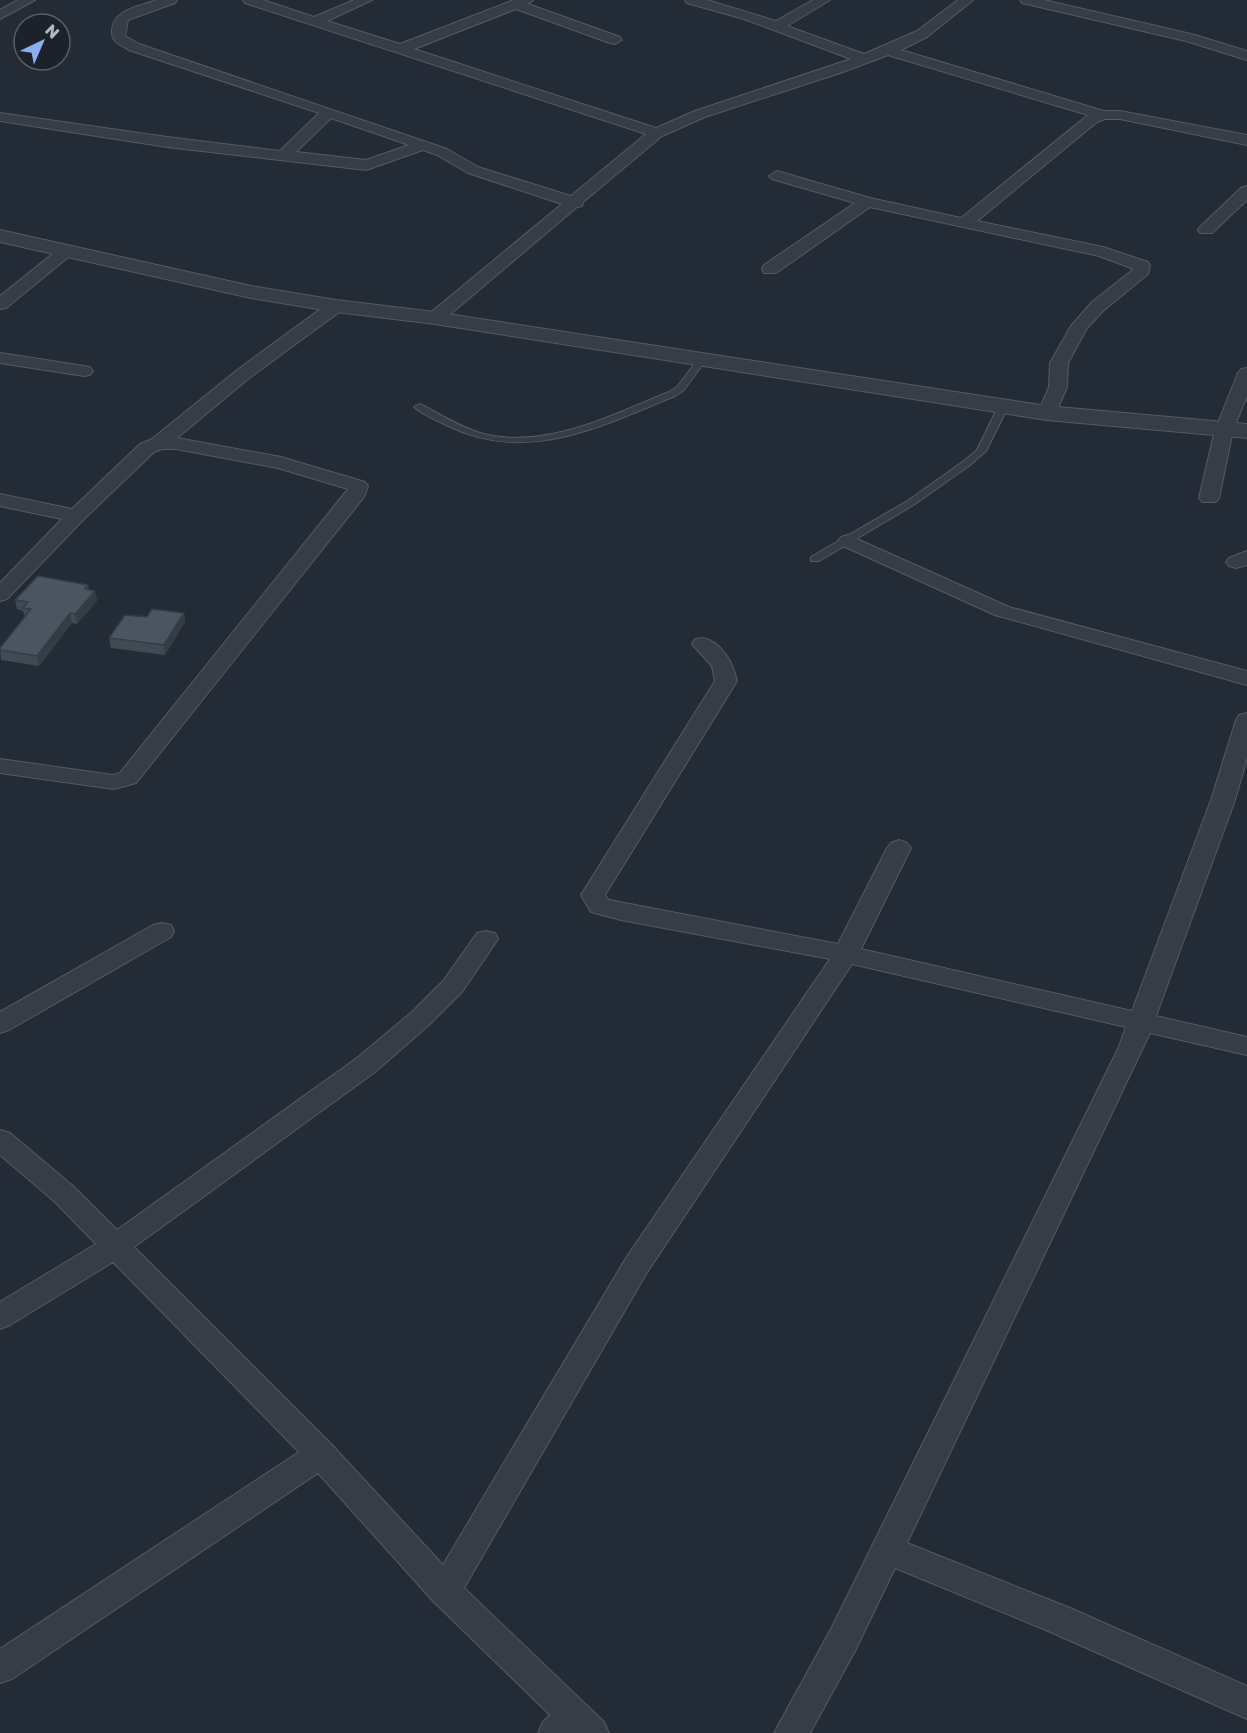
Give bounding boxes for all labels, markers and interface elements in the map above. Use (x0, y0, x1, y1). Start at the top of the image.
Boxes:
north arrow (12, 12, 72, 72)
text: N (41, 20, 64, 43)

